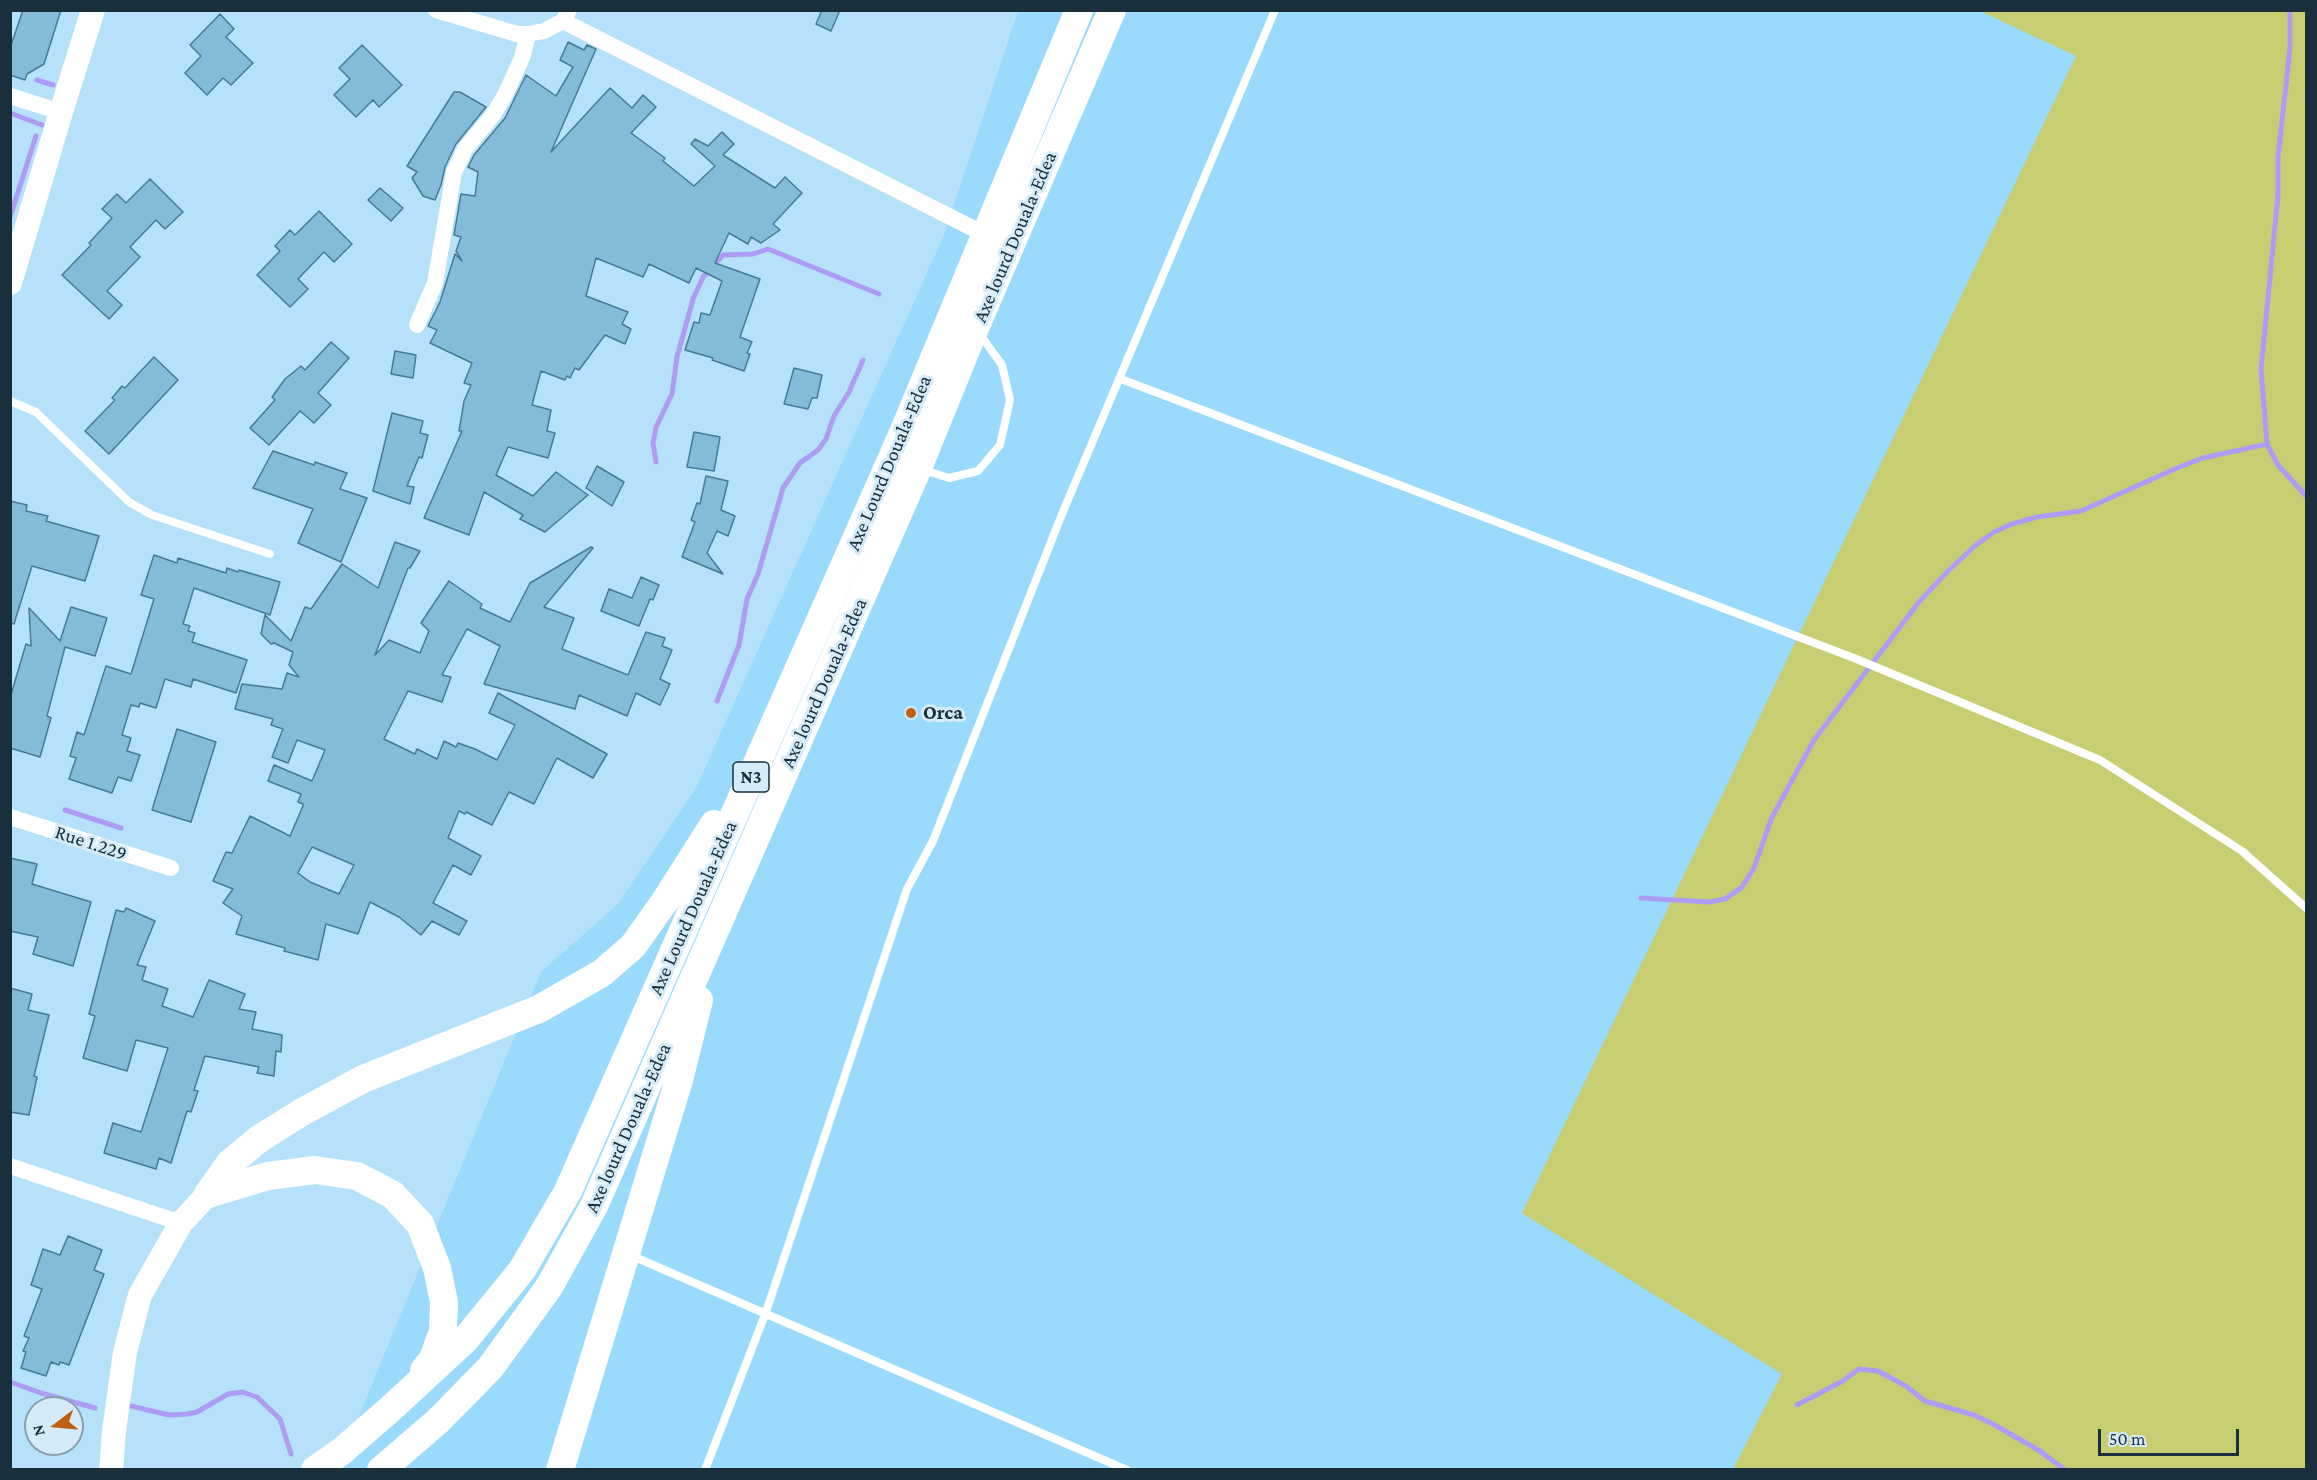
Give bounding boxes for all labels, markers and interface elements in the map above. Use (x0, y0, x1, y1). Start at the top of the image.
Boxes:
street label: Axe lourd Douala-Edea (968, 148, 1062, 326)
street label: Axe Lourd Douala-Edea (841, 372, 937, 554)
street label: Axe lourd Douala-Edea (776, 594, 872, 772)
place label: Orca (923, 701, 963, 725)
marker: Orca (904, 706, 918, 720)
road number: N3 (733, 762, 769, 792)
street label: Axe Lourd Douala-Edea (644, 817, 742, 999)
street label: Rue 1.229 (52, 820, 130, 866)
street label: Axe lourd Douala-Edea (580, 1039, 676, 1217)
north arrow (24, 1396, 84, 1456)
scale bar (2101, 1417, 2242, 1455)
text: N (28, 1423, 48, 1438)
text: 50 m (2109, 1429, 2146, 1449)

